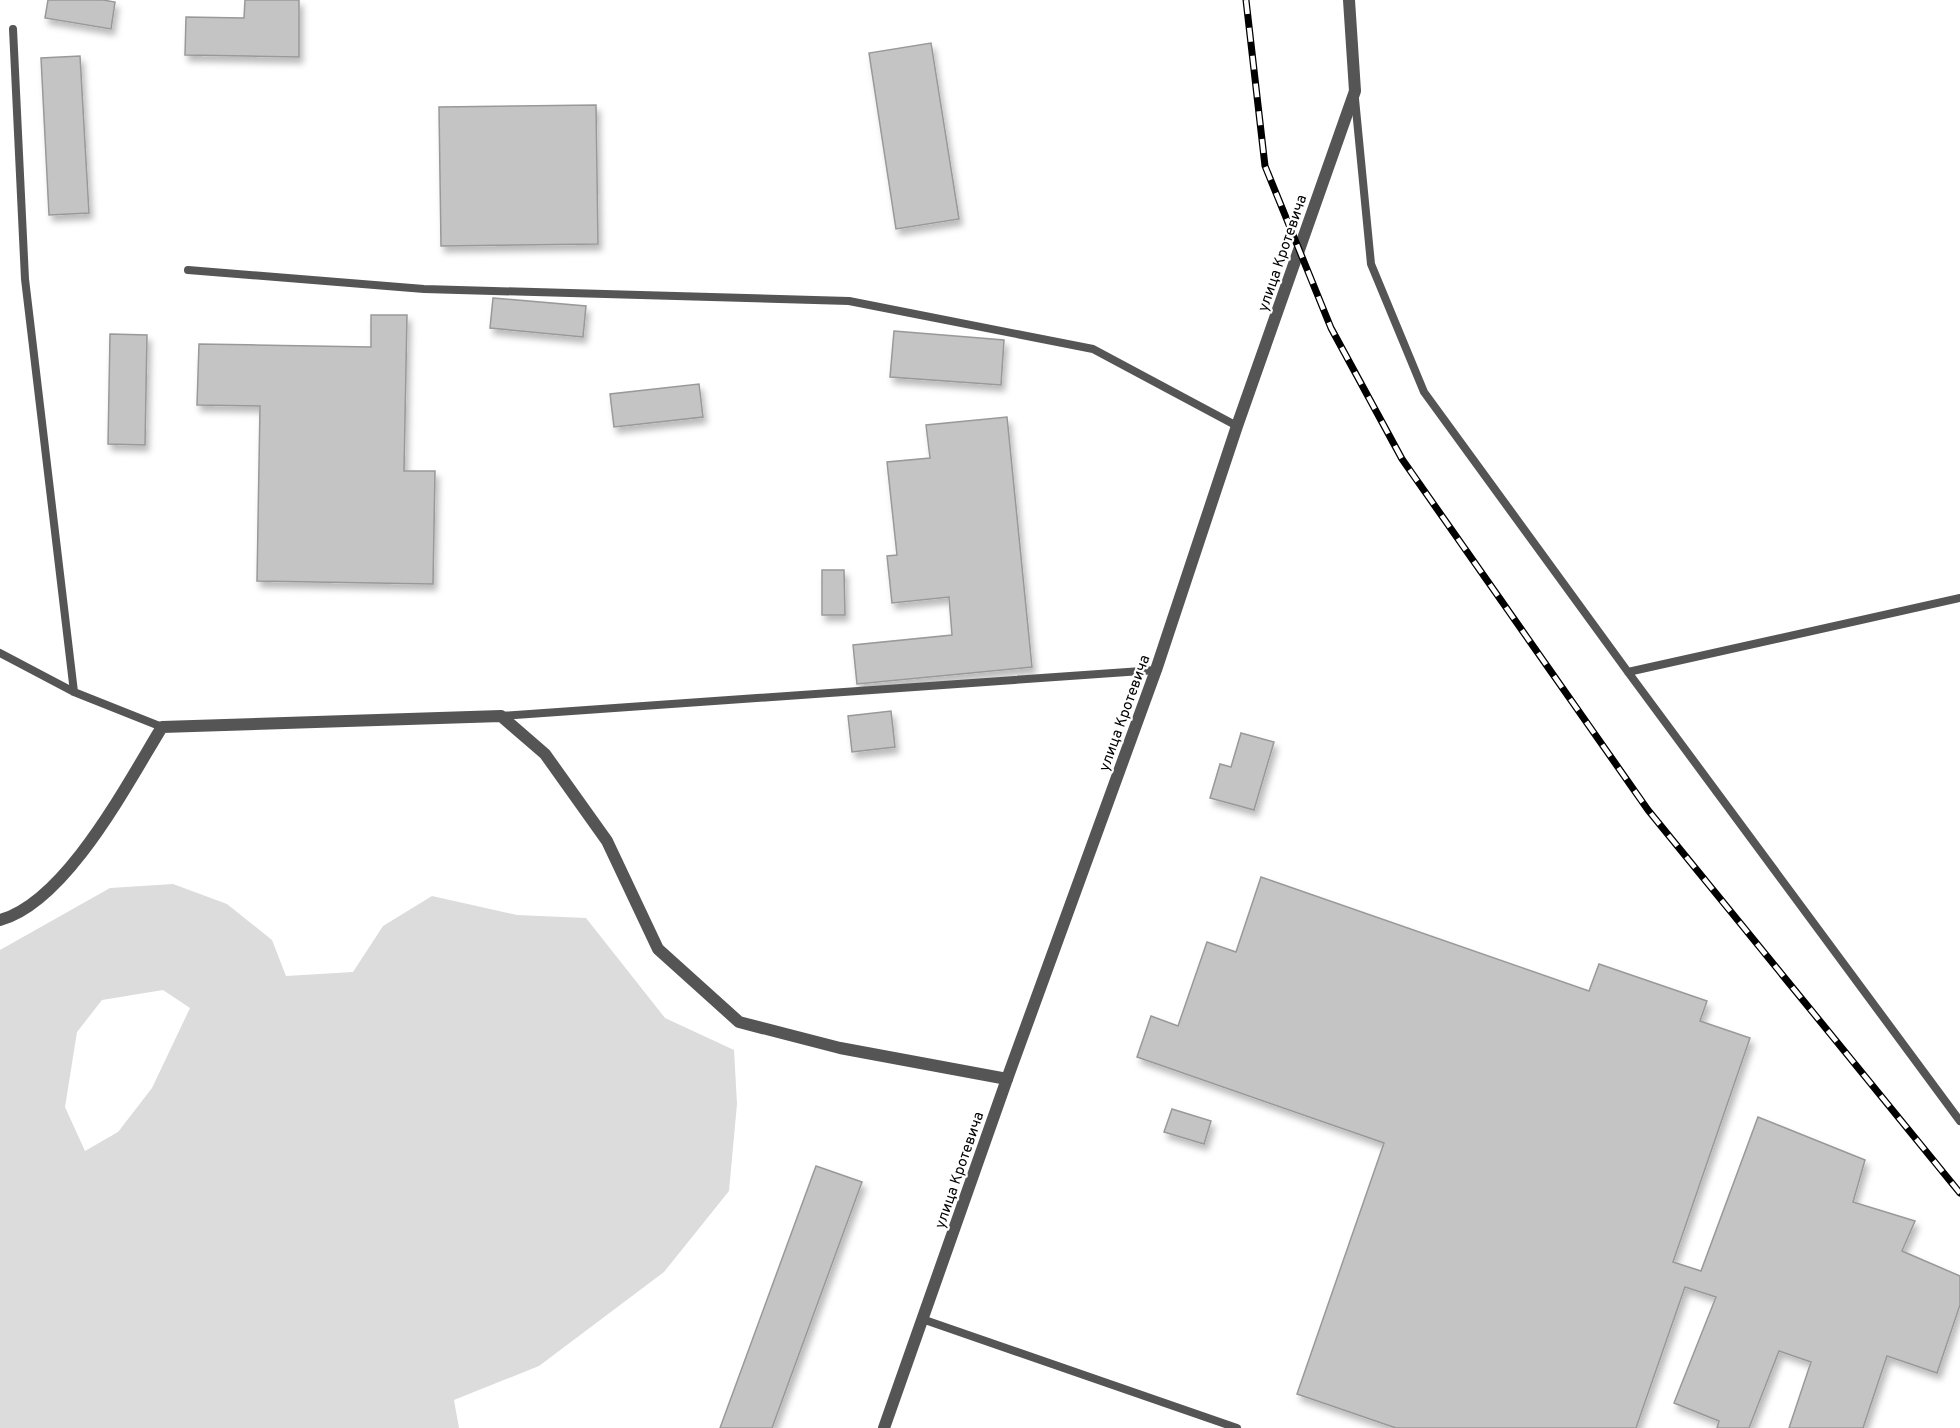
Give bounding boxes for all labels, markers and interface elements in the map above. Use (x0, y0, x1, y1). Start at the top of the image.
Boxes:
street label: улица Кротевича (1255, 193, 1312, 314)
street label: улица Кротевича (1096, 653, 1155, 774)
street label: улица Кротевича (932, 1110, 989, 1231)

